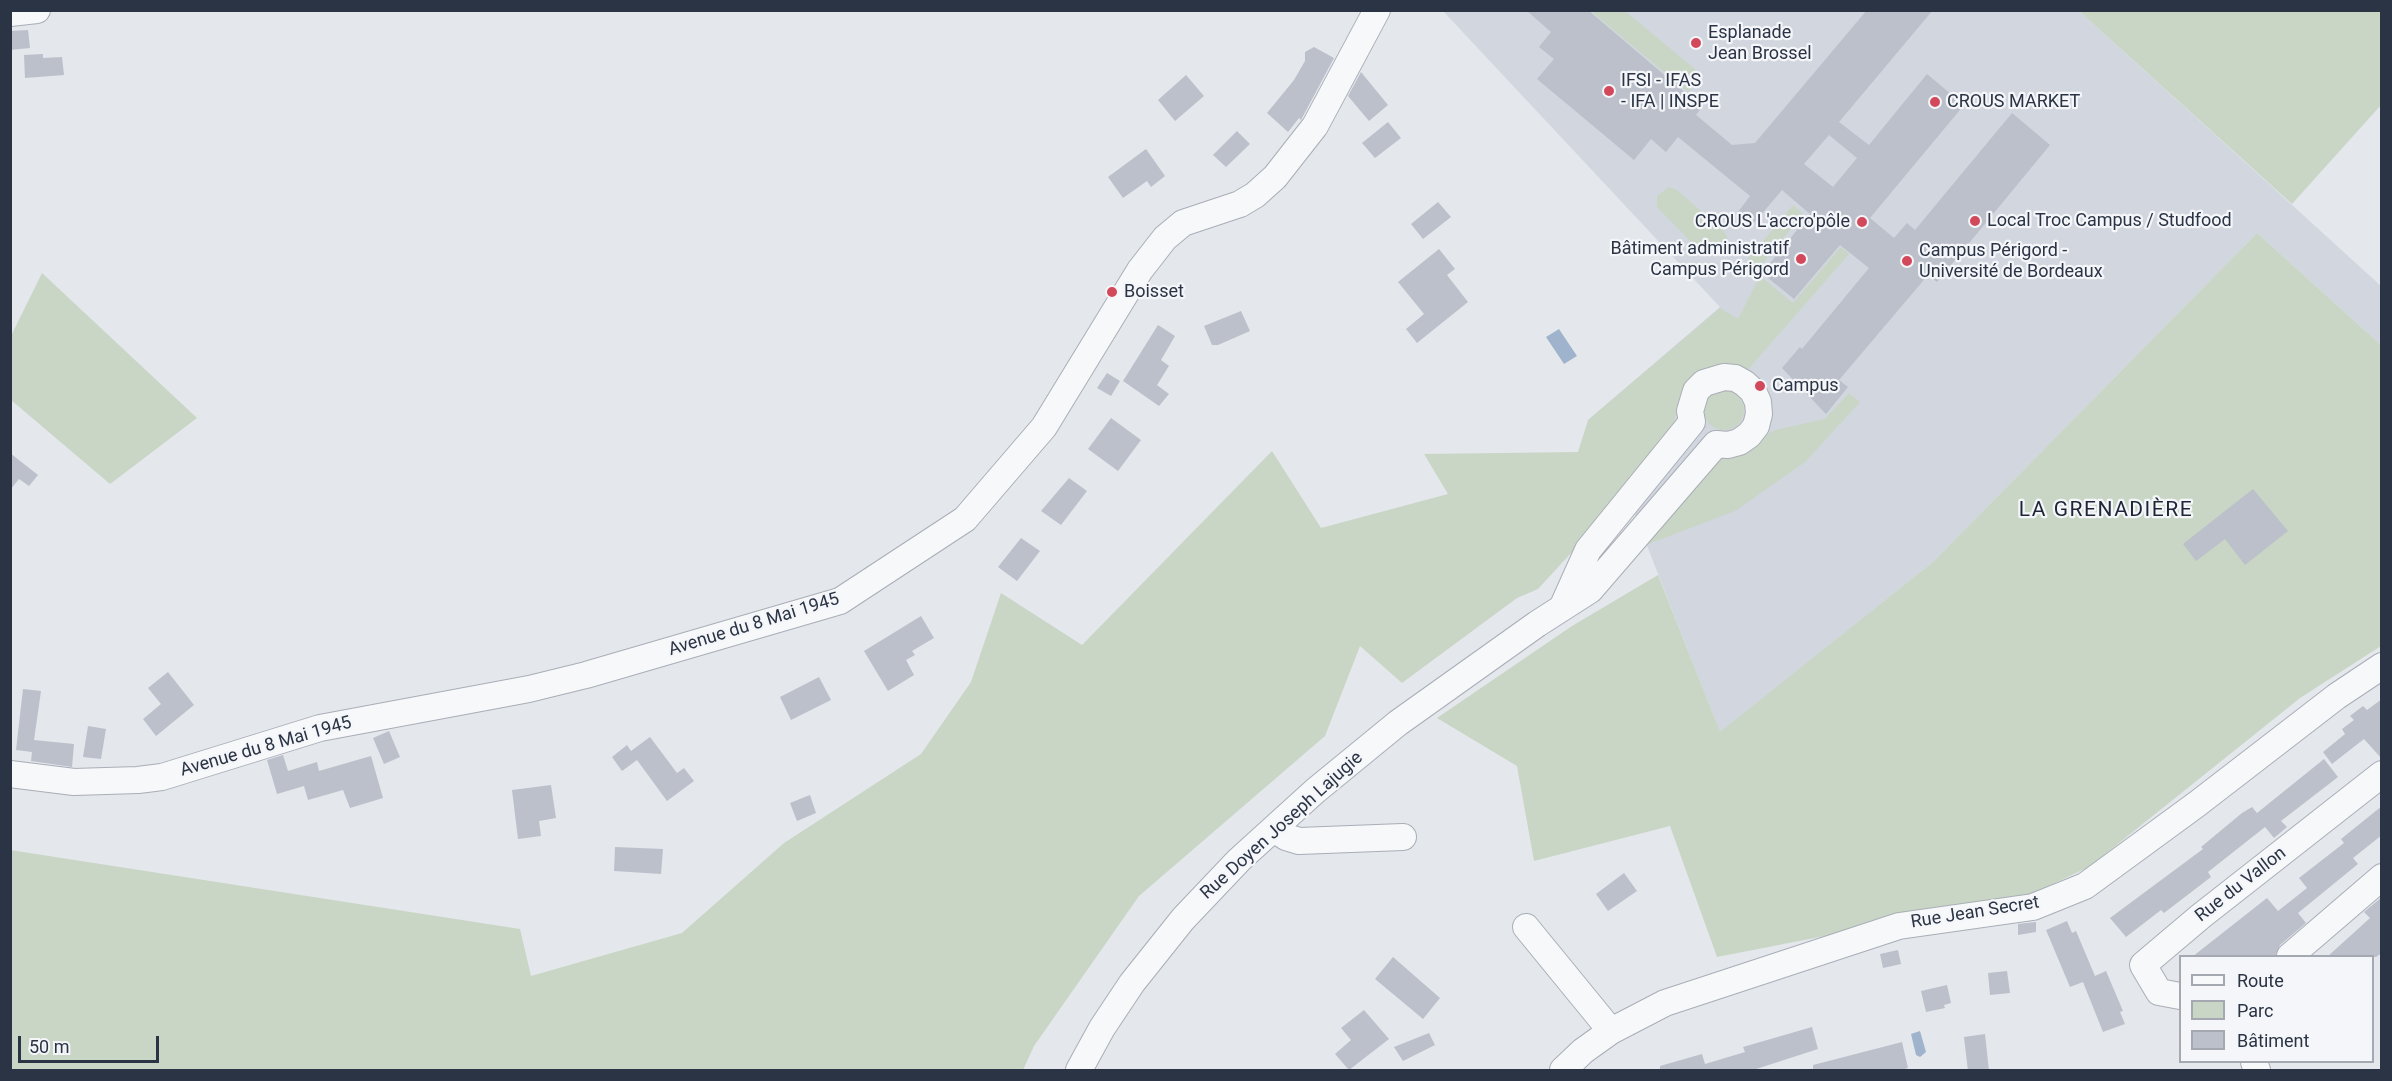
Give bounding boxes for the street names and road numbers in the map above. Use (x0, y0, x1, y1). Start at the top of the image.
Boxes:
street label: Avenue du 8 Mai 1945 (666, 589, 842, 661)
street label: Avenue du 8 Mai 1945 (178, 712, 354, 782)
street label: Rue Doyen Joseph Lajugie (1197, 748, 1367, 904)
street label: Rue du Vallon (2191, 843, 2291, 927)
street label: Rue Jean Secret (1909, 892, 2041, 934)

